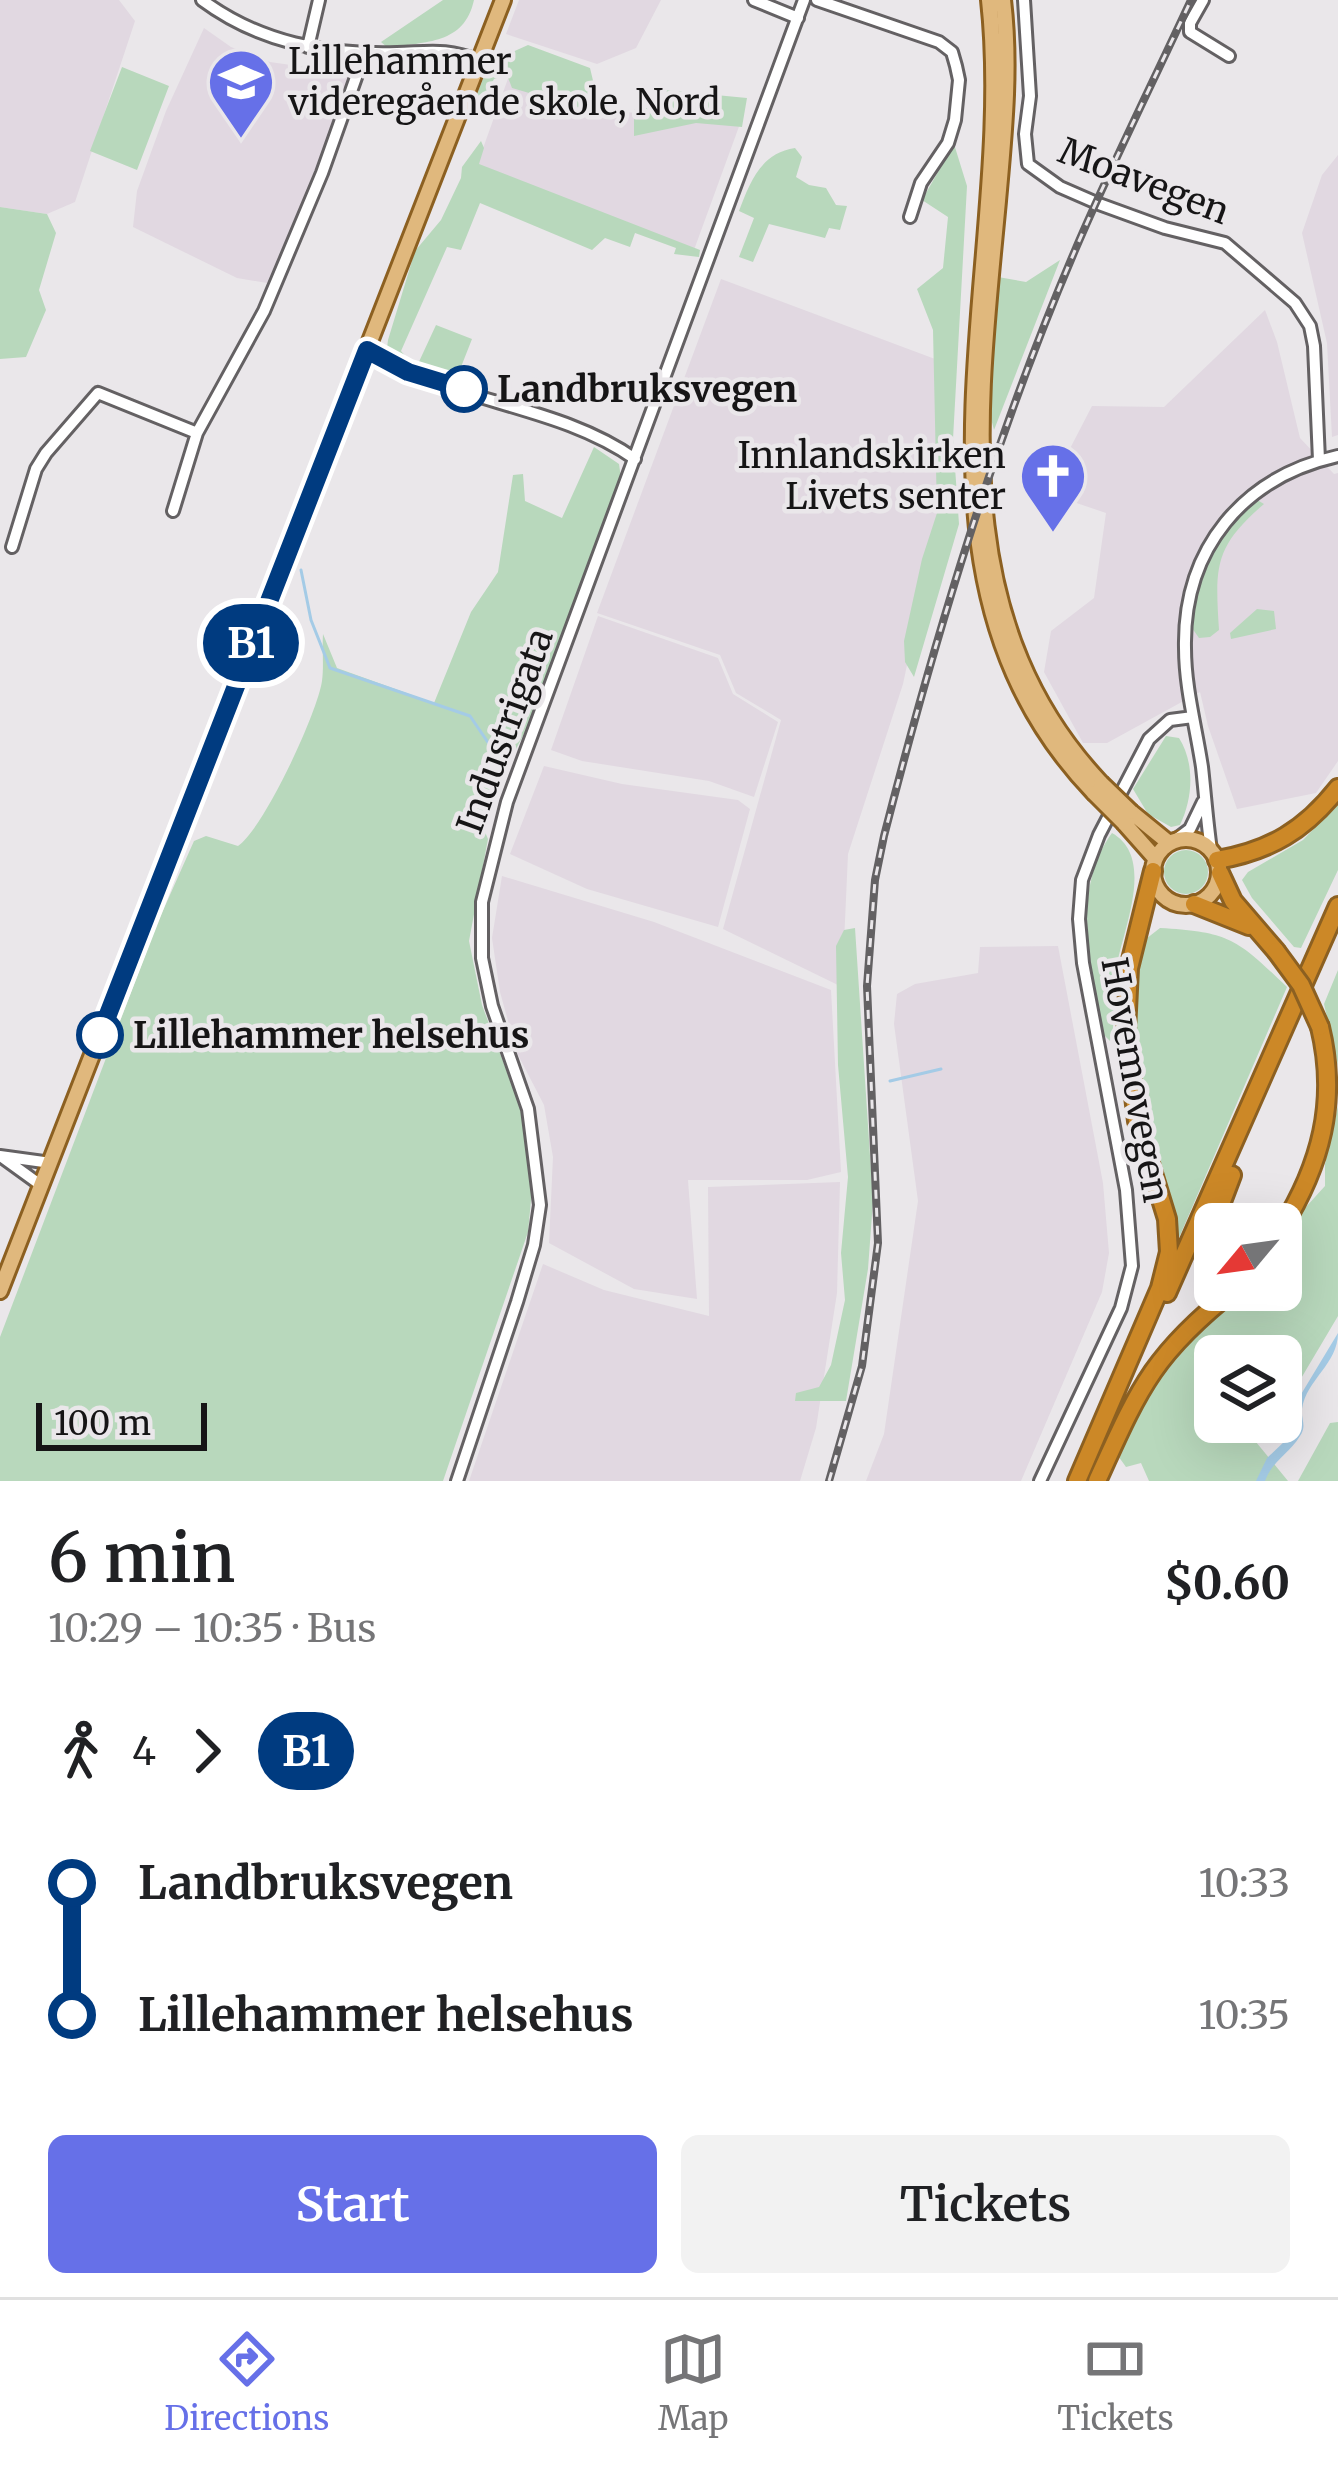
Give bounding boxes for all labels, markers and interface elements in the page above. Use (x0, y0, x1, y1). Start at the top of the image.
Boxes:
place label: Lillehammer videregående skole, Nord (287, 39, 720, 125)
school or university icon: Lillehammer videregående skole, Nord (206, 47, 276, 141)
street label: Moavegen (1052, 128, 1236, 234)
marker: Landbruksvegen (442, 367, 486, 411)
place label: Landbruksvegen (497, 367, 797, 412)
place label: Innlandskirken Livets senter (737, 433, 1006, 519)
church icon: Innlandskirken Livets senter (1018, 441, 1088, 535)
line badge: B1 (197, 604, 305, 682)
text: B1 (227, 617, 275, 669)
street label: Industrigata (447, 622, 563, 840)
street label: Hovemovegen (1091, 954, 1179, 1206)
marker: Lillehammer helsehus (78, 1013, 122, 1057)
place label: Lillehammer helsehus (133, 1013, 529, 1058)
north arrow (1194, 1203, 1302, 1311)
map controls (1194, 1203, 1302, 1443)
button: layers (1194, 1335, 1302, 1443)
scale bar (36, 1397, 207, 1450)
text: 100 m (54, 1403, 151, 1444)
text: 6 min (48, 1517, 236, 1600)
text: $0.60 (1164, 1555, 1290, 1611)
text: 10:29 – 10:35 · Bus (48, 1604, 376, 1653)
icon: walk (48, 1718, 114, 1784)
icon: forward (174, 1718, 240, 1784)
text: B1 (282, 1725, 330, 1777)
text: 4 (132, 1727, 156, 1776)
text: Landbruksvegen (138, 1855, 513, 1911)
text: 10:33 (1199, 1859, 1290, 1908)
text: Lillehammer helsehus (138, 1987, 634, 2043)
text: 10:35 (1199, 1991, 1290, 2040)
button: Start (48, 2135, 657, 2273)
button: Tickets (681, 2135, 1290, 2273)
tab: Directions (164, 2326, 329, 2439)
tab: Map (658, 2326, 728, 2439)
tab: Tickets (1057, 2326, 1174, 2439)

